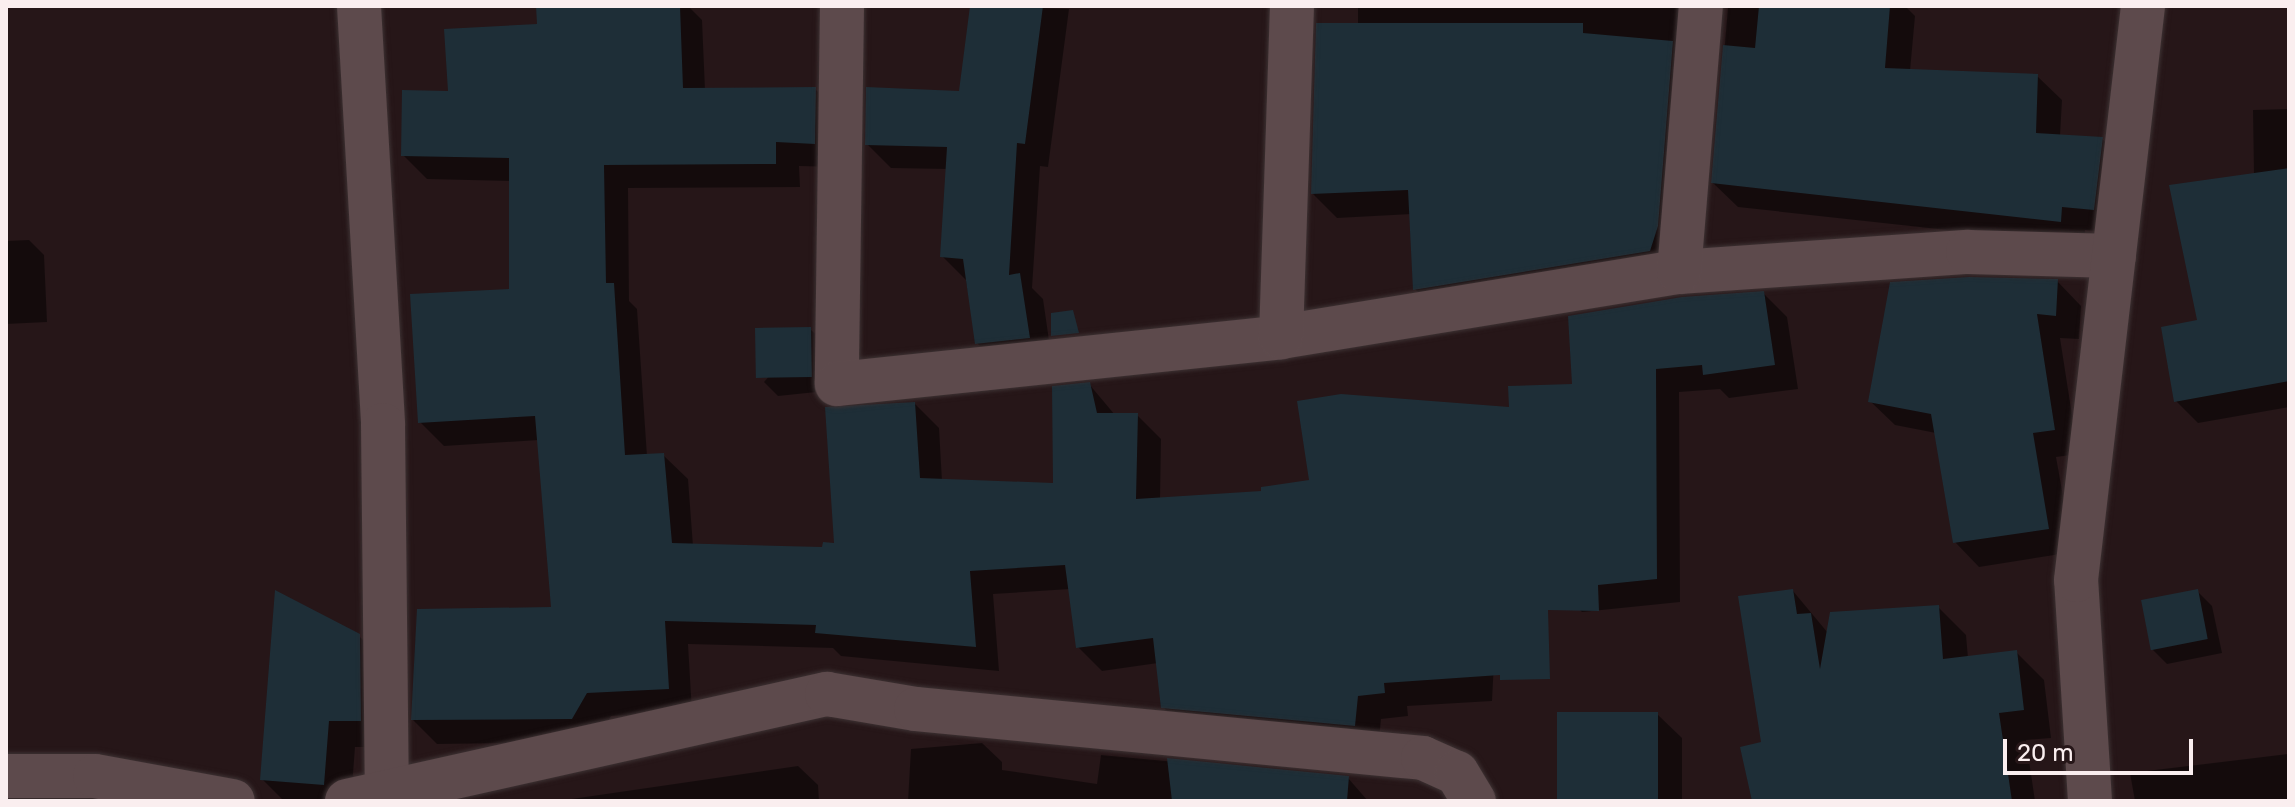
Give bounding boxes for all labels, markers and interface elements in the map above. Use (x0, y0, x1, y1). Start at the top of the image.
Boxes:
scale bar (2007, 723, 2197, 773)
text: 20 m (2017, 739, 2074, 767)

